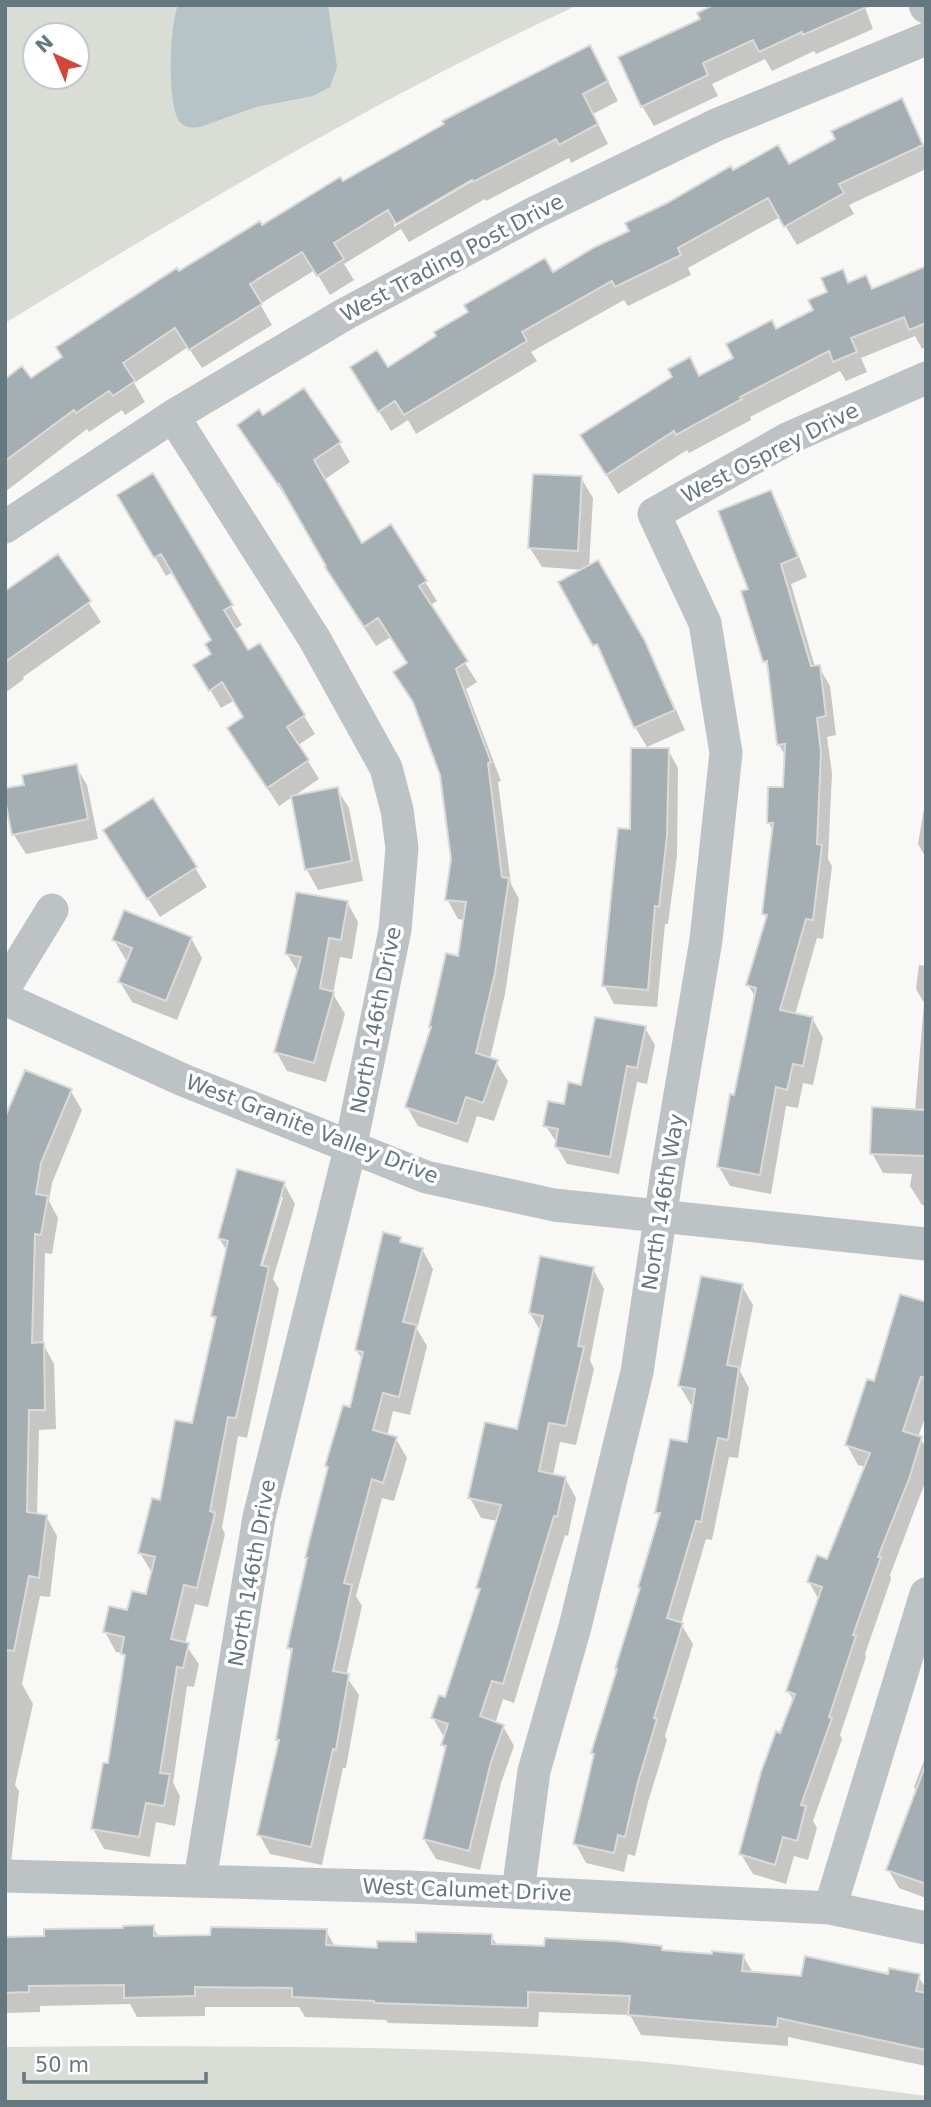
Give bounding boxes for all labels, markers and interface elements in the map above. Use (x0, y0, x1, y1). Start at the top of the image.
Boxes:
north arrow (21, 21, 91, 91)
text: N (31, 30, 58, 57)
street label: West Trading Post Drive (337, 189, 567, 327)
street label: West Osprey Drive (678, 398, 862, 508)
street label: North 146th Drive (346, 925, 406, 1115)
street label: West Granite Valley Drive (182, 1070, 442, 1188)
street label: North 146th Way (637, 1112, 689, 1292)
street label: North 146th Drive (224, 1478, 280, 1668)
street label: West Calumet Drive (362, 1874, 572, 1906)
scale bar (24, 2040, 206, 2084)
text: 50 m (35, 2053, 89, 2077)

